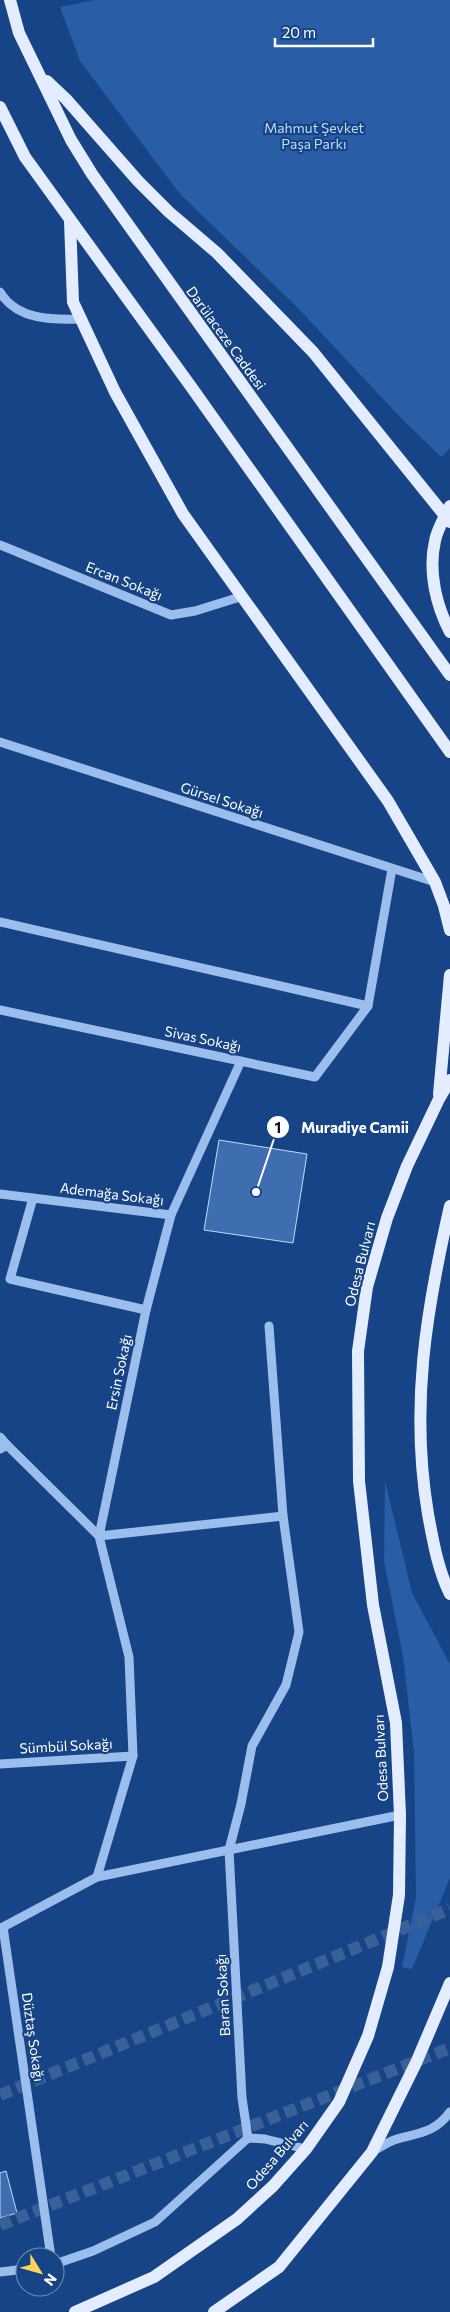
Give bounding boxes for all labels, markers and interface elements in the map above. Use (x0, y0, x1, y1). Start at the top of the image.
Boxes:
scale bar (275, 15, 372, 47)
text: 20 m (282, 23, 316, 41)
park label: Mahmut Şevket Paşa Parkı (264, 119, 364, 152)
street label: Darülaceze Caddesi (183, 283, 270, 393)
street label: Ercan Sokağı (83, 557, 165, 604)
street label: Gürsel Sokağı (179, 778, 266, 821)
street label: Sivas Sokağı (163, 1022, 243, 1055)
callout: Muradiye Camii (266, 1112, 419, 1142)
text: 1 (275, 1118, 281, 1136)
text: Muradiye Camii (301, 1118, 409, 1136)
street label: Ademağa Sokağı (59, 1179, 165, 1208)
street label: Odesa Bulvarı (341, 1219, 378, 1308)
street label: Ersin Sokağı (102, 1332, 135, 1411)
street label: Odesa Bulvarı (370, 1714, 391, 1802)
street label: Sümbül Sokağı (19, 1735, 113, 1756)
street label: Baran Sokağı (212, 1953, 233, 2037)
street label: Düztaş Sokağı (19, 1991, 48, 2083)
street label: Odesa Bulvarı (242, 2116, 312, 2193)
north arrow (15, 2247, 65, 2297)
text: N (41, 2271, 61, 2289)

